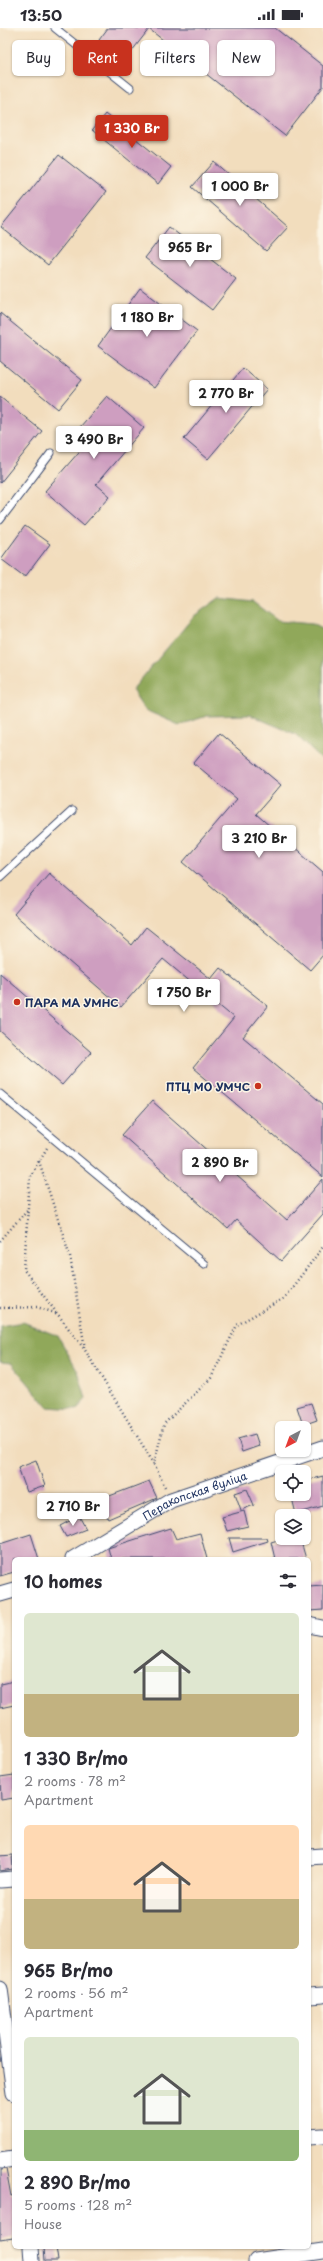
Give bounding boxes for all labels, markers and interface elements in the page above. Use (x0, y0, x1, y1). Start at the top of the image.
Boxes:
text: 13:50 (20, 3, 62, 26)
chip: Buy (12, 40, 65, 76)
chip: Rent (73, 40, 132, 76)
chip: Filters (140, 40, 209, 76)
chip: New (217, 40, 275, 76)
pin: 1 330 Br (91, 115, 173, 149)
text: 1 330 Br (104, 118, 160, 137)
pin: 1 000 Br (199, 173, 281, 207)
text: 1 000 Br (211, 176, 269, 195)
pin: 965 Br (157, 234, 223, 268)
text: 965 Br (168, 237, 212, 256)
pin: 1 180 Br (106, 304, 188, 338)
text: 1 180 Br (120, 307, 174, 326)
pin: 2 770 Br (185, 380, 267, 414)
text: 2 770 Br (198, 383, 254, 402)
pin: 3 490 Br (53, 426, 135, 460)
text: 3 490 Br (65, 429, 123, 448)
pin: 3 210 Br (218, 825, 300, 859)
text: 3 210 Br (231, 828, 287, 847)
pin: 1 750 Br (143, 979, 225, 1013)
text: 1 750 Br (157, 982, 211, 1001)
place label: ПАРА МА УМНС (25, 994, 119, 1011)
marker: ПАРА МА УМНС (12, 997, 22, 1007)
place label: ПТЦ МО УМЧС (166, 1078, 250, 1095)
marker: ПТЦ МО УМЧС (253, 1081, 263, 1091)
pin: 2 890 Br (179, 1149, 261, 1183)
text: 2 890 Br (191, 1152, 249, 1171)
north arrow (275, 1421, 311, 1457)
map controls (275, 1421, 311, 1545)
button: locate (275, 1465, 311, 1501)
street label: Перакопская вуліца (139, 1466, 249, 1524)
pin: 2 710 Br (32, 1493, 114, 1527)
text: 2 710 Br (46, 1496, 100, 1515)
button: layers (275, 1509, 311, 1545)
text: 10 homes (24, 1568, 102, 1594)
icon: filters (277, 1570, 299, 1592)
icon: home (126, 1639, 198, 1711)
text: 1 330 Br/mo (24, 1745, 128, 1771)
text: 2 rooms · 78 m² (24, 1771, 126, 1790)
text: Apartment (24, 1790, 93, 1809)
icon: home (126, 1851, 198, 1923)
text: 965 Br/mo (24, 1957, 113, 1983)
text: 2 rooms · 56 m² (24, 1983, 128, 2002)
text: Apartment (24, 2002, 93, 2021)
icon: home (126, 2063, 198, 2135)
text: 2 890 Br/mo (24, 2169, 130, 2195)
text: 5 rooms · 128 m² (24, 2195, 132, 2214)
text: House (24, 2214, 62, 2233)

